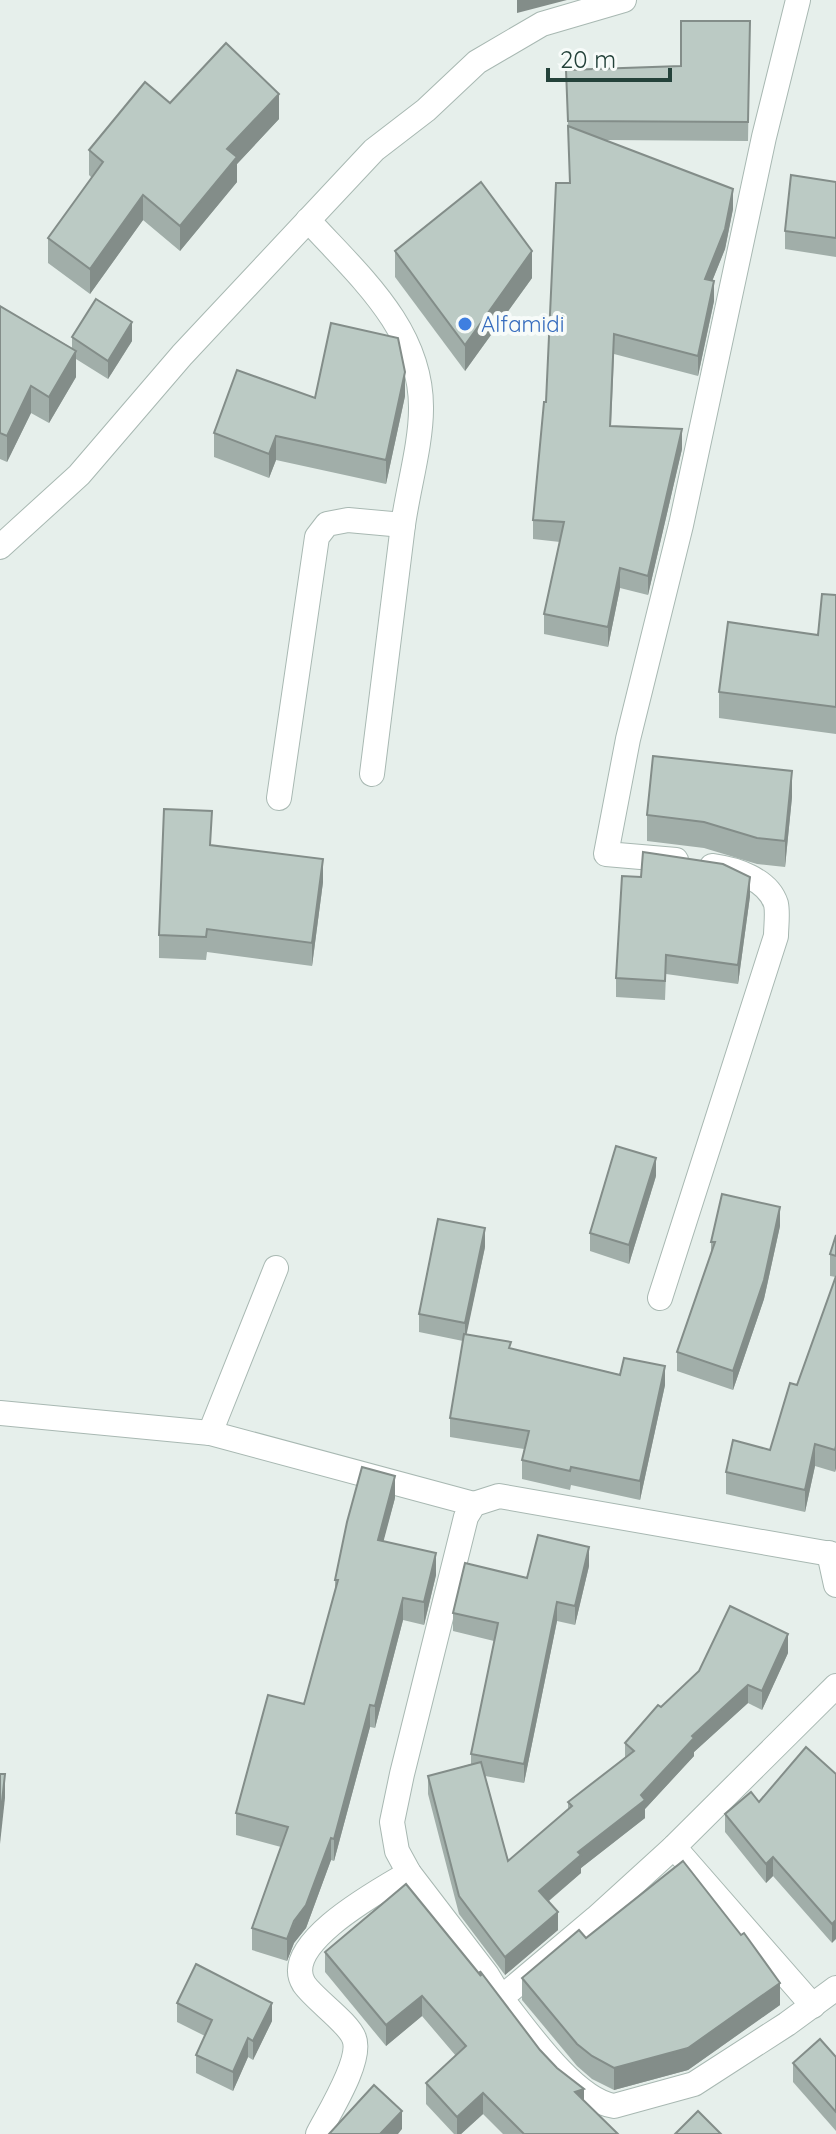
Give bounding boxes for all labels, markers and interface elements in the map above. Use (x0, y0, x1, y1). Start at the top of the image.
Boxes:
scale bar (548, 32, 670, 82)
text: 20 m (560, 44, 616, 74)
place label: Alfamidi (481, 310, 564, 338)
marker: Alfamidi (456, 315, 474, 333)

